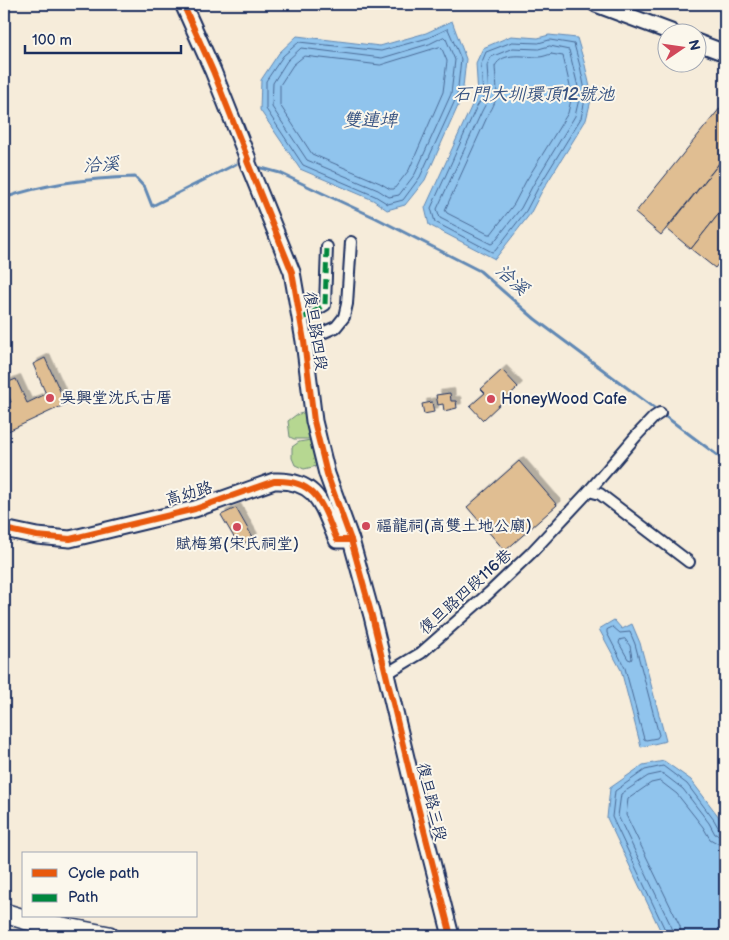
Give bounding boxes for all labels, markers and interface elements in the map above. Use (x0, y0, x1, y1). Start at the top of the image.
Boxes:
scale bar (25, 22, 181, 54)
north arrow (656, 22, 706, 72)
text: 100 m (32, 31, 72, 50)
text: N (685, 38, 704, 52)
water label: 石門大圳環頂12號池 (454, 84, 615, 105)
water label: 雙連埤 (343, 110, 399, 131)
water label: 洽溪 (82, 153, 121, 177)
water label: 洽溪 (492, 260, 533, 300)
street label: 復旦路四段 (299, 290, 331, 372)
place label: 吳興堂沈氏古厝 (60, 389, 172, 408)
place label: HoneyWood Cafe (501, 390, 627, 409)
marker: 吳興堂沈氏古厝 (44, 392, 56, 404)
marker: HoneyWood Cafe (485, 393, 497, 405)
street label: 高幼路 (163, 478, 215, 510)
place label: 福龍祠(高雙土地公廟) (376, 517, 532, 536)
marker: 福龍祠(高雙土地公廟) (360, 520, 372, 532)
marker: 賦梅第(宋氏祠堂) (231, 521, 243, 533)
place label: 賦梅第(宋氏祠堂) (175, 535, 299, 554)
street label: 復旦路四段116巷 (416, 545, 516, 639)
street label: 復旦路三段 (412, 761, 450, 843)
legend (22, 852, 198, 918)
text: Cycle path (68, 864, 139, 883)
text: Path (68, 888, 98, 907)

